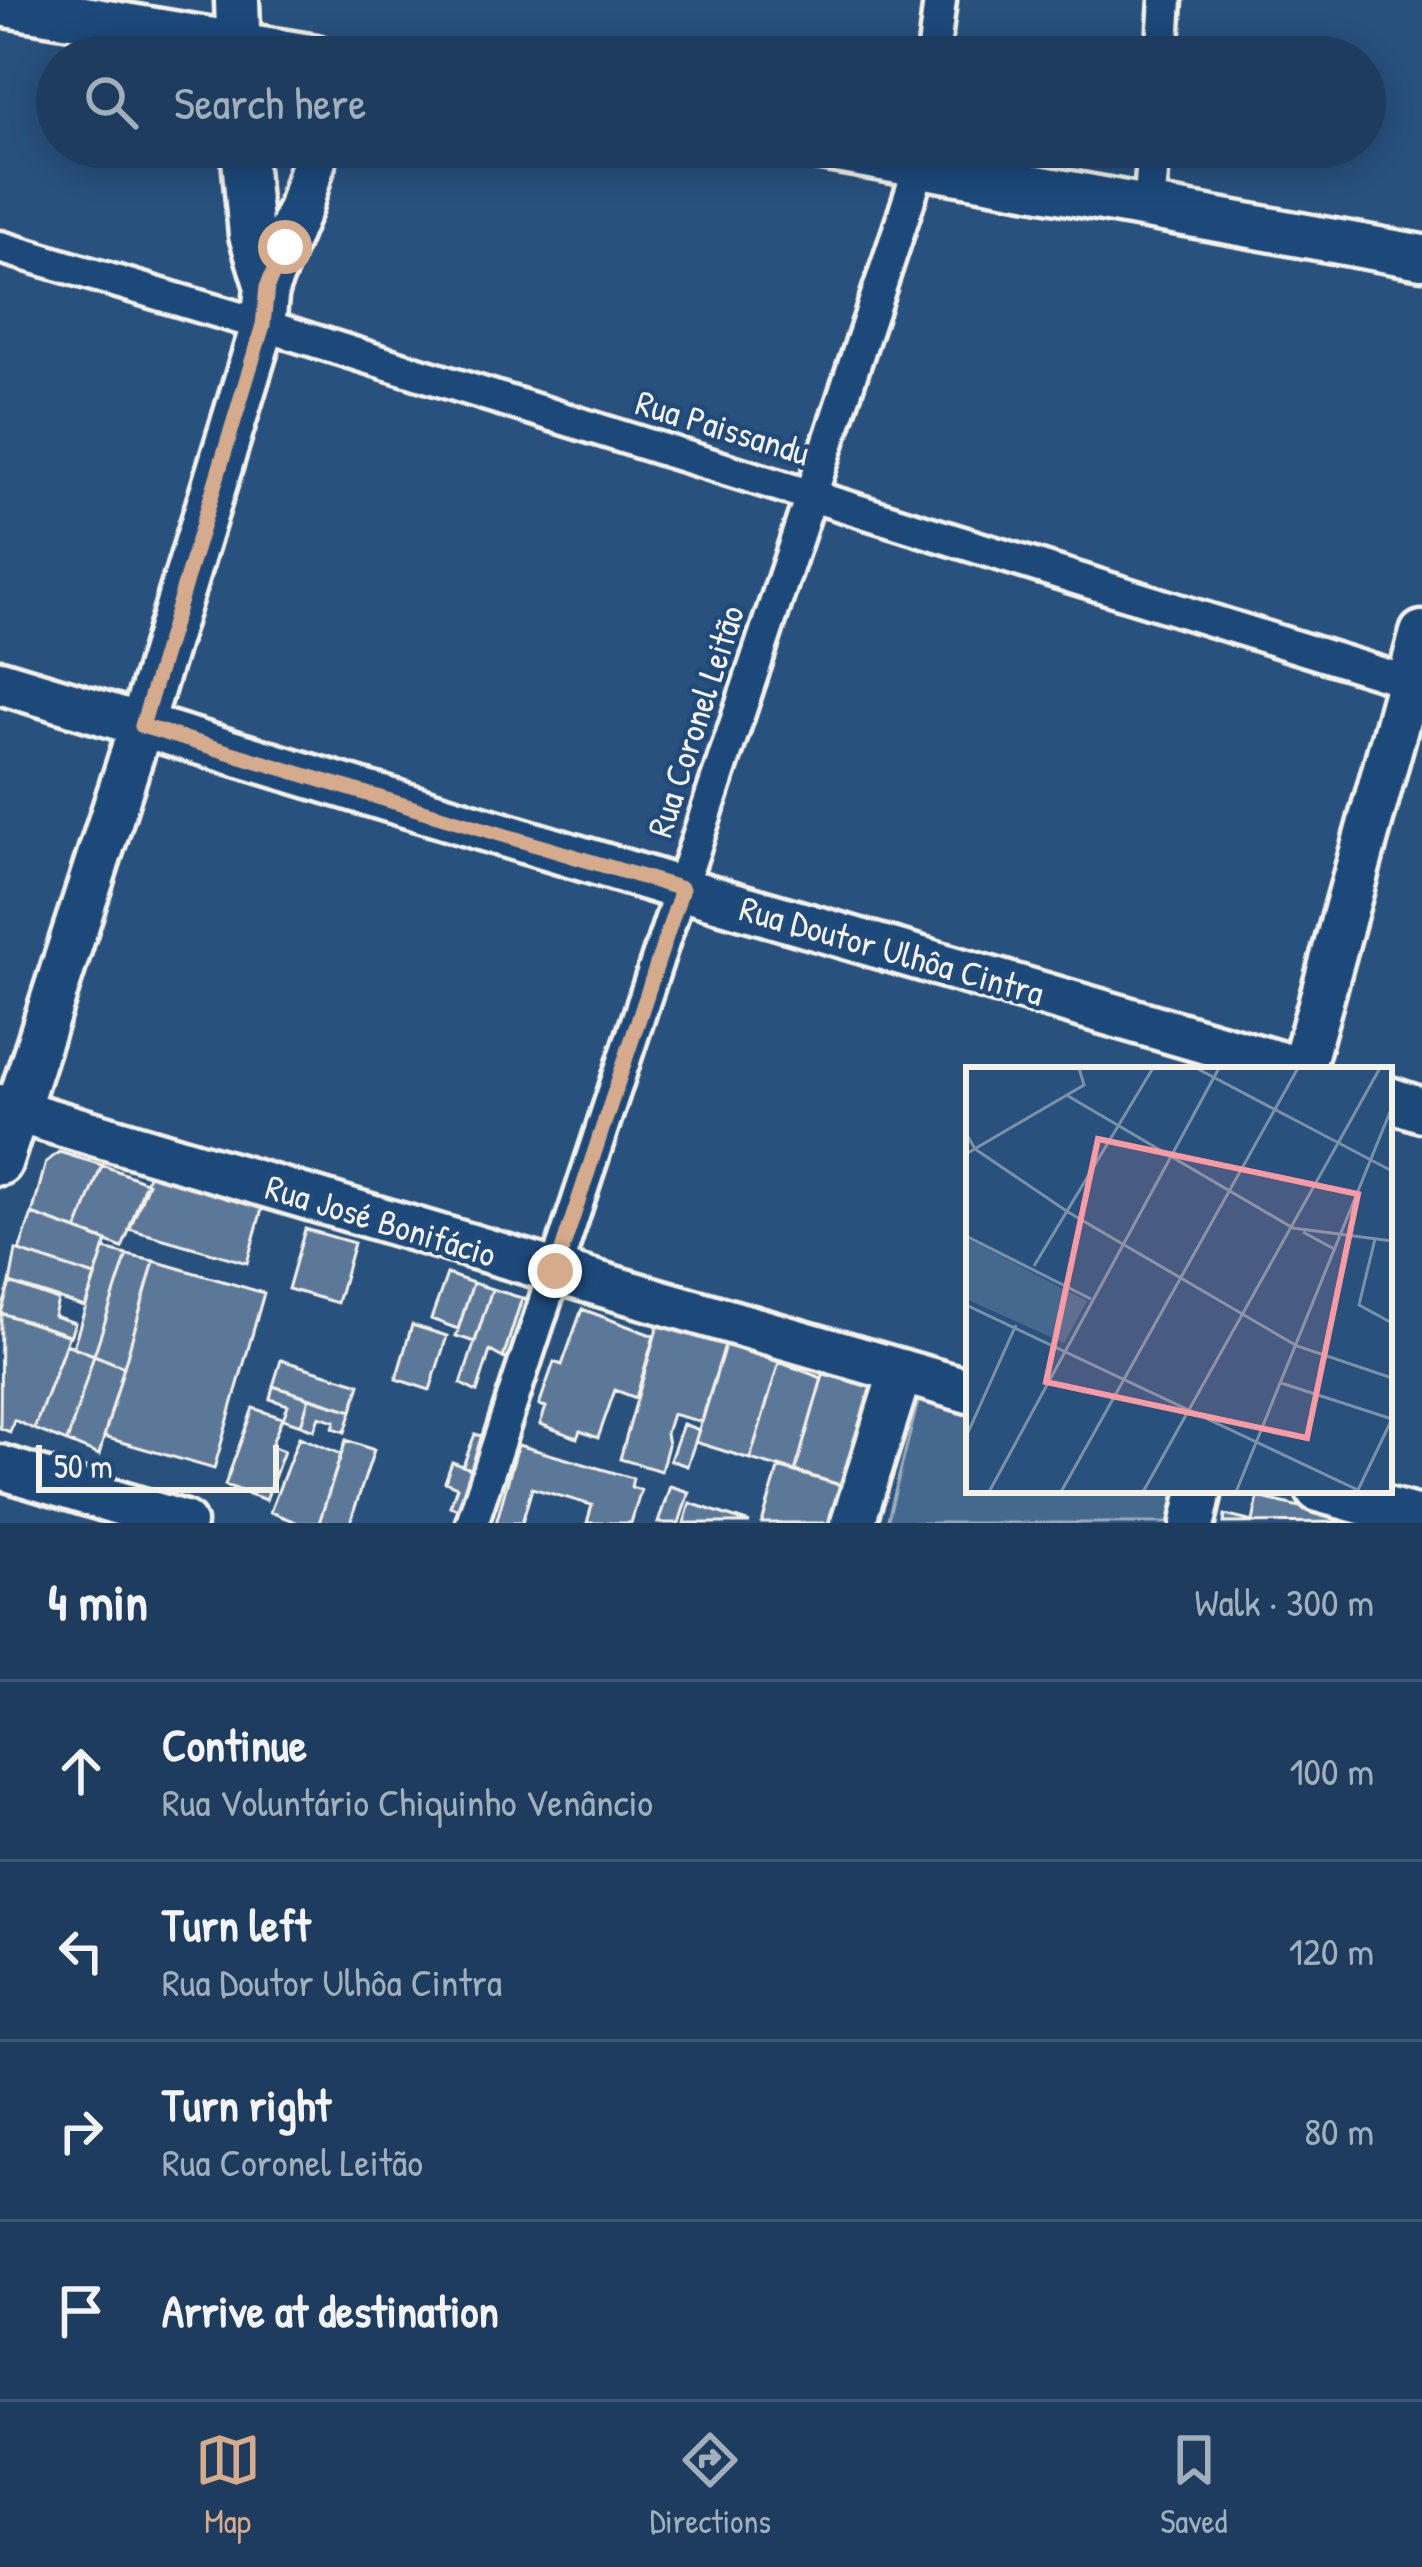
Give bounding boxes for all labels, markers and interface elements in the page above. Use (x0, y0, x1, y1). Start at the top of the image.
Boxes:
search box (36, 36, 1386, 168)
icon: search (78, 69, 144, 135)
text: Search here (174, 72, 366, 133)
route start (258, 220, 312, 274)
street label: Rua Paissandu (630, 377, 816, 476)
street label: Rua Coronel Leitão (634, 599, 755, 843)
street label: Rua Doutor Ulhôa Cintra (734, 883, 1050, 1016)
inset map (966, 1067, 1392, 1493)
street label: Rua José Bonifácio (260, 1161, 502, 1278)
route end (528, 1244, 582, 1298)
scale bar (36, 1439, 279, 1492)
text: 50 m (54, 1444, 113, 1488)
text: 4 min (48, 1567, 148, 1636)
text: Walk · 300 m (1194, 1575, 1374, 1628)
text: Continue (162, 1714, 307, 1775)
icon: ahead (48, 1738, 114, 1804)
text: 100 m (1289, 1744, 1374, 1797)
text: Rua Voluntário Chiquinho Venâncio (162, 1775, 653, 1828)
text: Turn left (162, 1894, 311, 1955)
icon: left (48, 1918, 114, 1984)
text: 120 m (1289, 1924, 1374, 1977)
text: Rua Doutor Ulhôa Cintra (162, 1955, 502, 2008)
text: Turn right (162, 2074, 331, 2135)
icon: right (48, 2098, 114, 2164)
text: 80 m (1304, 2104, 1374, 2157)
text: Rua Coronel Leitão (162, 2135, 423, 2188)
icon: arrive (48, 2278, 114, 2344)
text: Arrive at destination (162, 2280, 499, 2341)
tab: Map (195, 2427, 261, 2543)
tab: Directions (650, 2427, 771, 2543)
tab: Saved (1160, 2427, 1227, 2543)

